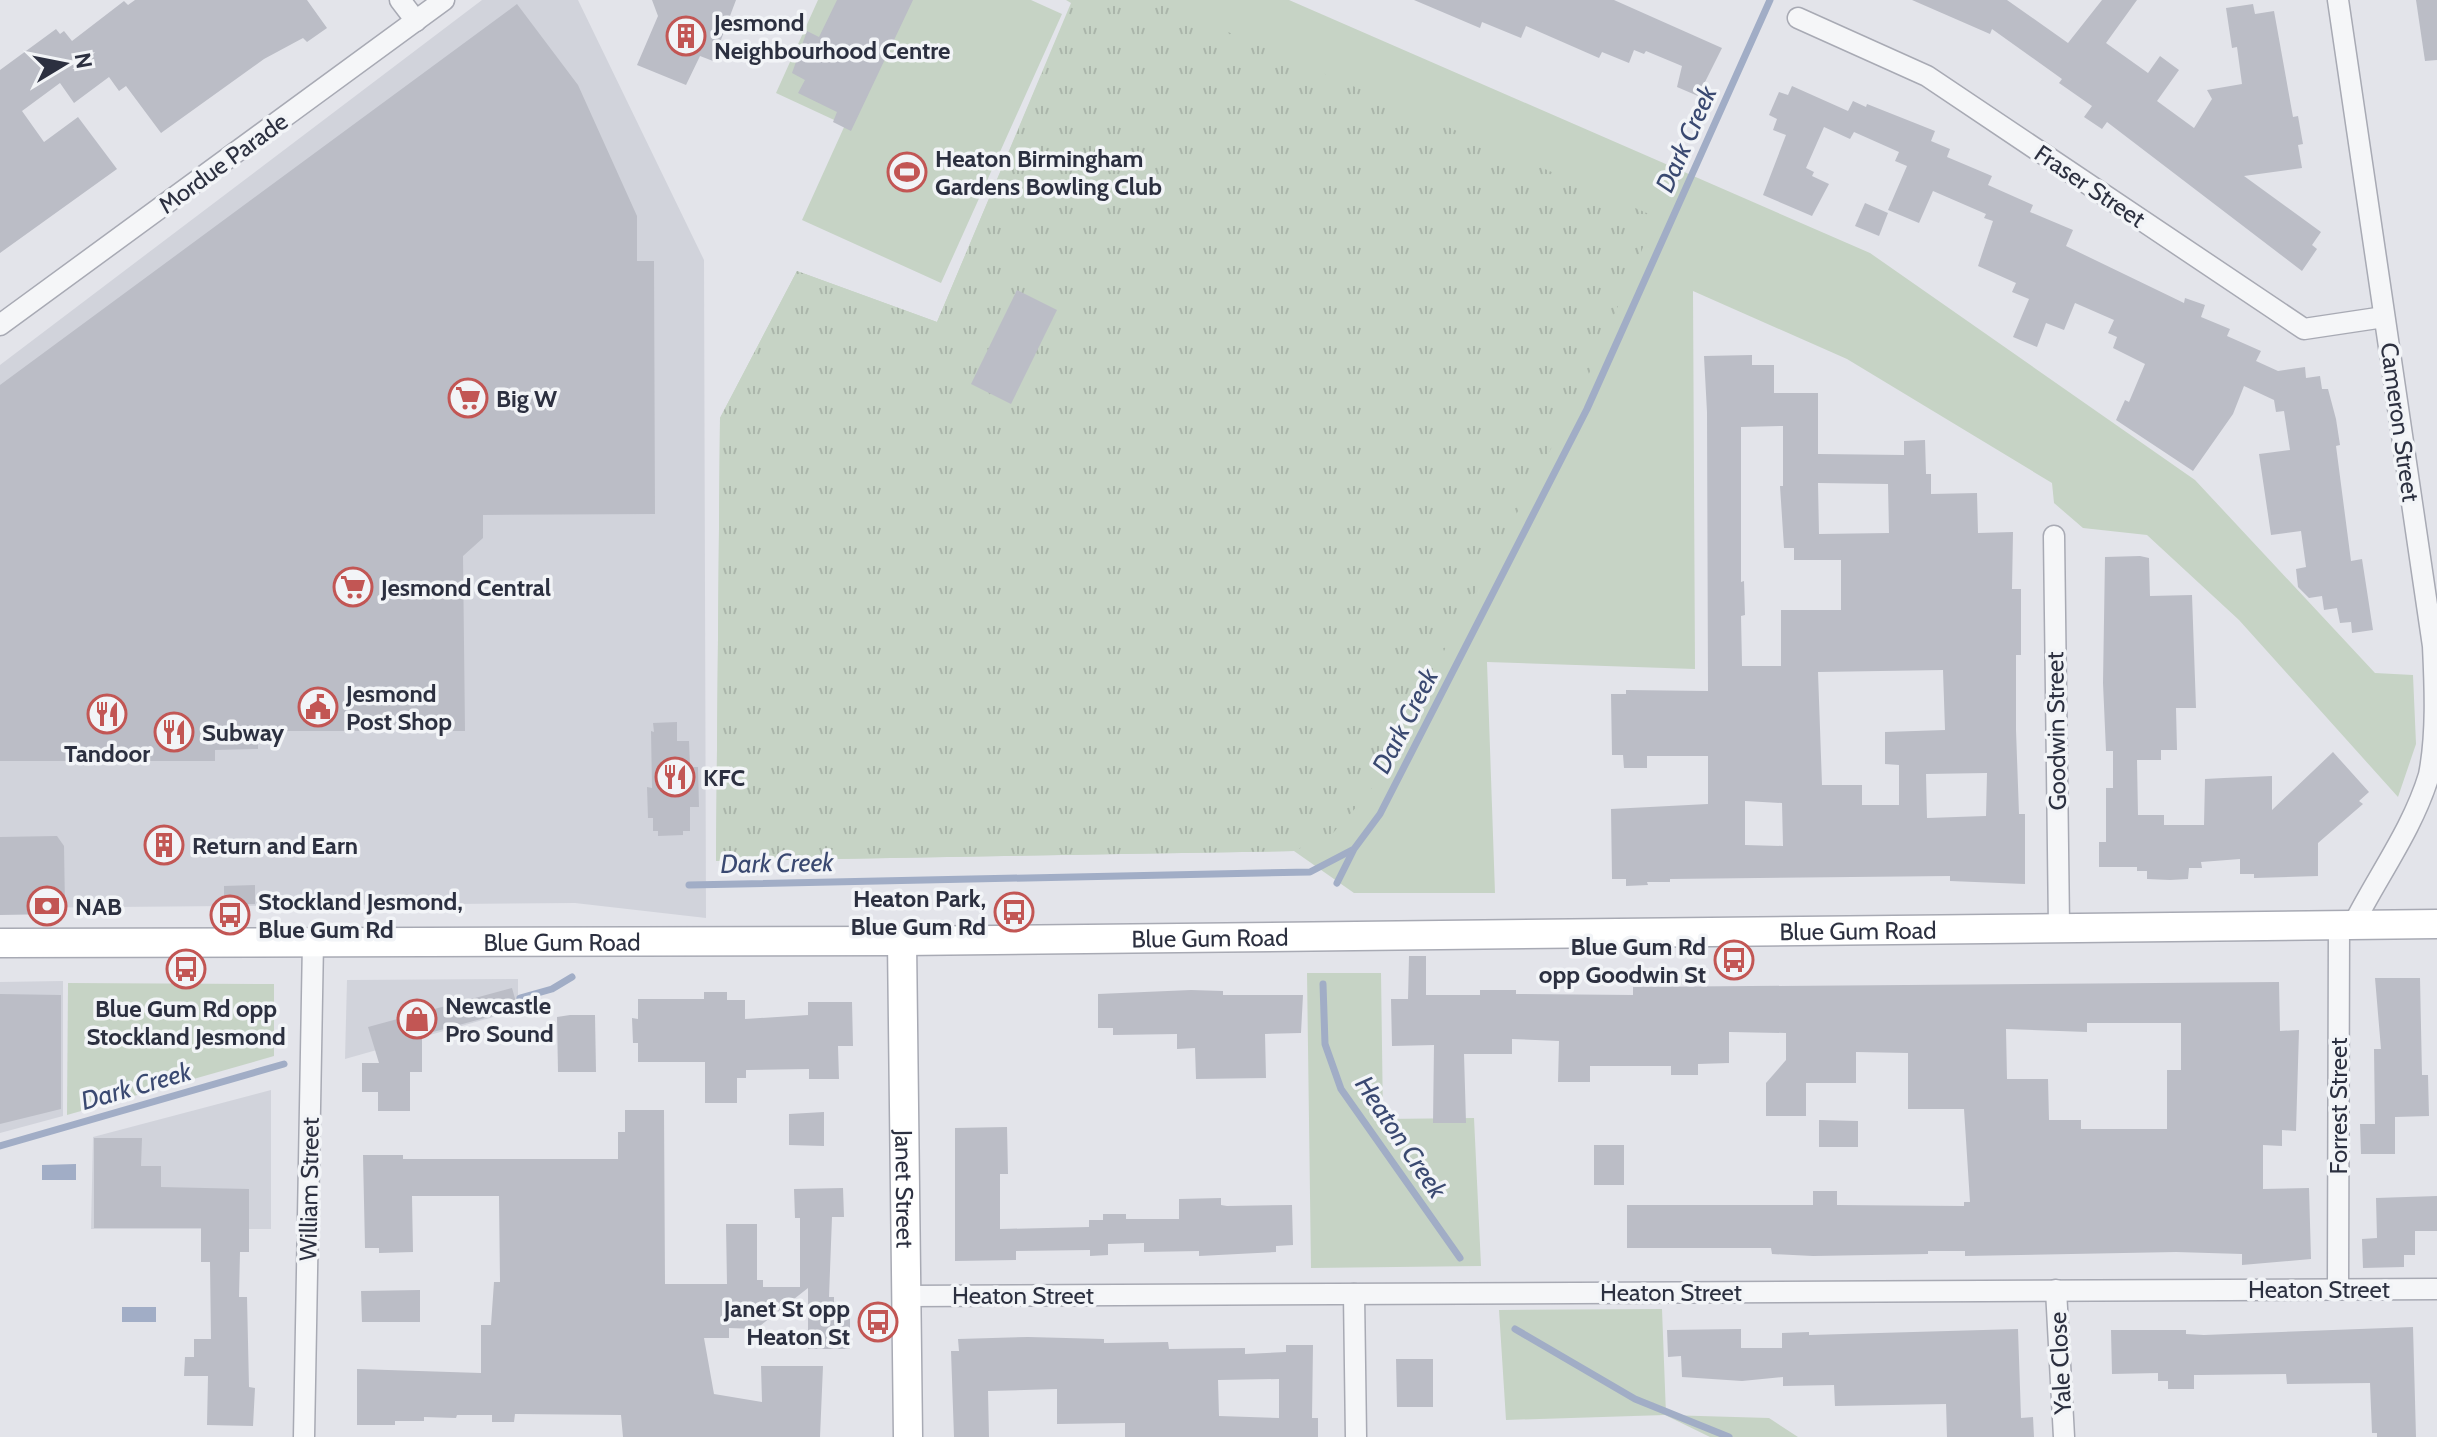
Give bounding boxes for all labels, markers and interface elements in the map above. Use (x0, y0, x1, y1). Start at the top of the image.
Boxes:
place label: Jesmond Neighbourhood Centre (713, 8, 950, 65)
building icon: Jesmond Neighbourhood Centre (665, 15, 707, 57)
north arrow (24, 24, 104, 104)
text: N (69, 51, 98, 71)
water label: Dark Creek (1648, 80, 1724, 197)
street label: Mordue Parade (153, 106, 293, 220)
street label: Fraser Street (2029, 138, 2151, 234)
place label: Heaton Birmingham Gardens Bowling Club (935, 144, 1162, 201)
sports icon: Heaton Birmingham Gardens Bowling Club (886, 151, 928, 193)
street label: Cameron Street (2374, 340, 2426, 504)
supermarket icon: Big W (447, 377, 489, 419)
place label: Big W (496, 384, 557, 413)
supermarket icon: Jesmond Central (332, 566, 374, 608)
place label: Jesmond Central (380, 573, 551, 602)
street label: Goodwin Street (2040, 651, 2072, 811)
water label: Dark Creek (1365, 663, 1445, 779)
place label: Jesmond Post Shop (345, 679, 452, 736)
public building icon: Jesmond Post Shop (297, 686, 339, 728)
restaurant icon: Tandoor (86, 693, 128, 735)
restaurant icon: Subway (153, 711, 195, 753)
place label: Subway (202, 718, 284, 747)
place label: Tandoor (64, 739, 150, 768)
restaurant icon: KFC (654, 756, 696, 798)
place label: KFC (703, 763, 745, 792)
building icon: Return and Earn (143, 824, 185, 866)
place label: Return and Earn (192, 831, 358, 860)
water label: Dark Creek (720, 846, 835, 880)
place label: Heaton Park, Blue Gum Rd (850, 884, 986, 941)
bank icon: NAB (26, 885, 68, 927)
place label: Stockland Jesmond, Blue Gum Rd (258, 887, 463, 944)
bus stop icon: Heaton Park, Blue Gum Rd (993, 891, 1035, 933)
place label: NAB (75, 892, 122, 921)
bus stop icon: Stockland Jesmond, Blue Gum Rd (209, 894, 251, 936)
street label: Blue Gum Road (1779, 915, 1937, 946)
street label: Blue Gum Road (1131, 922, 1289, 953)
street label: Blue Gum Road (483, 927, 641, 956)
place label: Blue Gum Rd opp Goodwin St (1539, 932, 1706, 989)
bus stop icon: Blue Gum Rd opp Goodwin St (1713, 939, 1755, 981)
bus stop icon: Blue Gum Rd opp Stockland Jesmond (165, 948, 207, 990)
place label: Newcastle Pro Sound (445, 991, 554, 1048)
place label: Blue Gum Rd opp Stockland Jesmond (86, 994, 286, 1051)
shop icon: Newcastle Pro Sound (396, 998, 438, 1040)
street label: Forrest Street (2324, 1038, 2353, 1174)
water label: Dark Creek (77, 1055, 196, 1117)
water label: Heaton Creek (1348, 1070, 1454, 1205)
street label: William Street (293, 1117, 325, 1261)
street label: Janet Street (890, 1129, 920, 1248)
street label: Heaton Street (2248, 1275, 2390, 1304)
street label: Heaton Street (1600, 1278, 1742, 1307)
street label: Heaton Street (952, 1281, 1094, 1310)
place label: Janet St opp Heaton St (723, 1294, 850, 1351)
bus stop icon: Janet St opp Heaton St (857, 1301, 899, 1343)
street label: Yale Close (2043, 1311, 2077, 1416)

